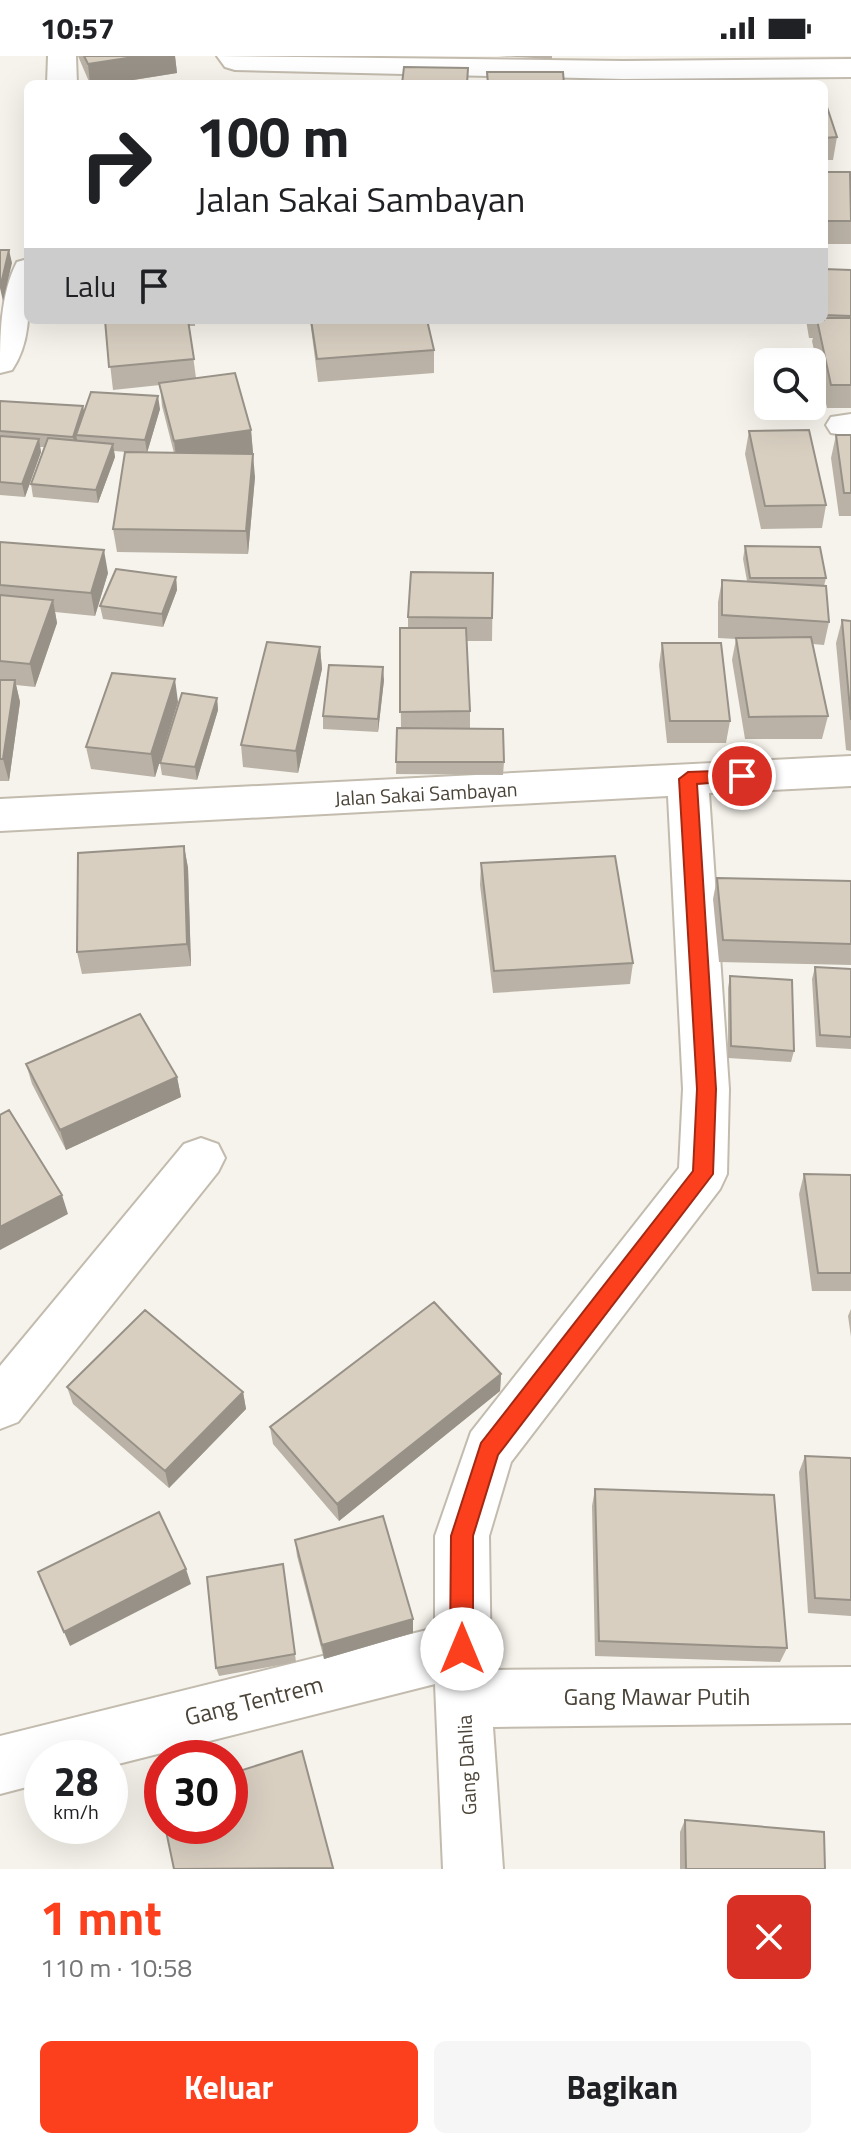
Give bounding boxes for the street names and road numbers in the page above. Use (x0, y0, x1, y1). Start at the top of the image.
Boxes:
street label: Jalan Sakai Sambayan (334, 773, 518, 814)
street label: Gang Tentrem (181, 1665, 327, 1735)
street label: Gang Mawar Putih (564, 1678, 750, 1714)
street label: Gang Dahlia (448, 1714, 485, 1816)

